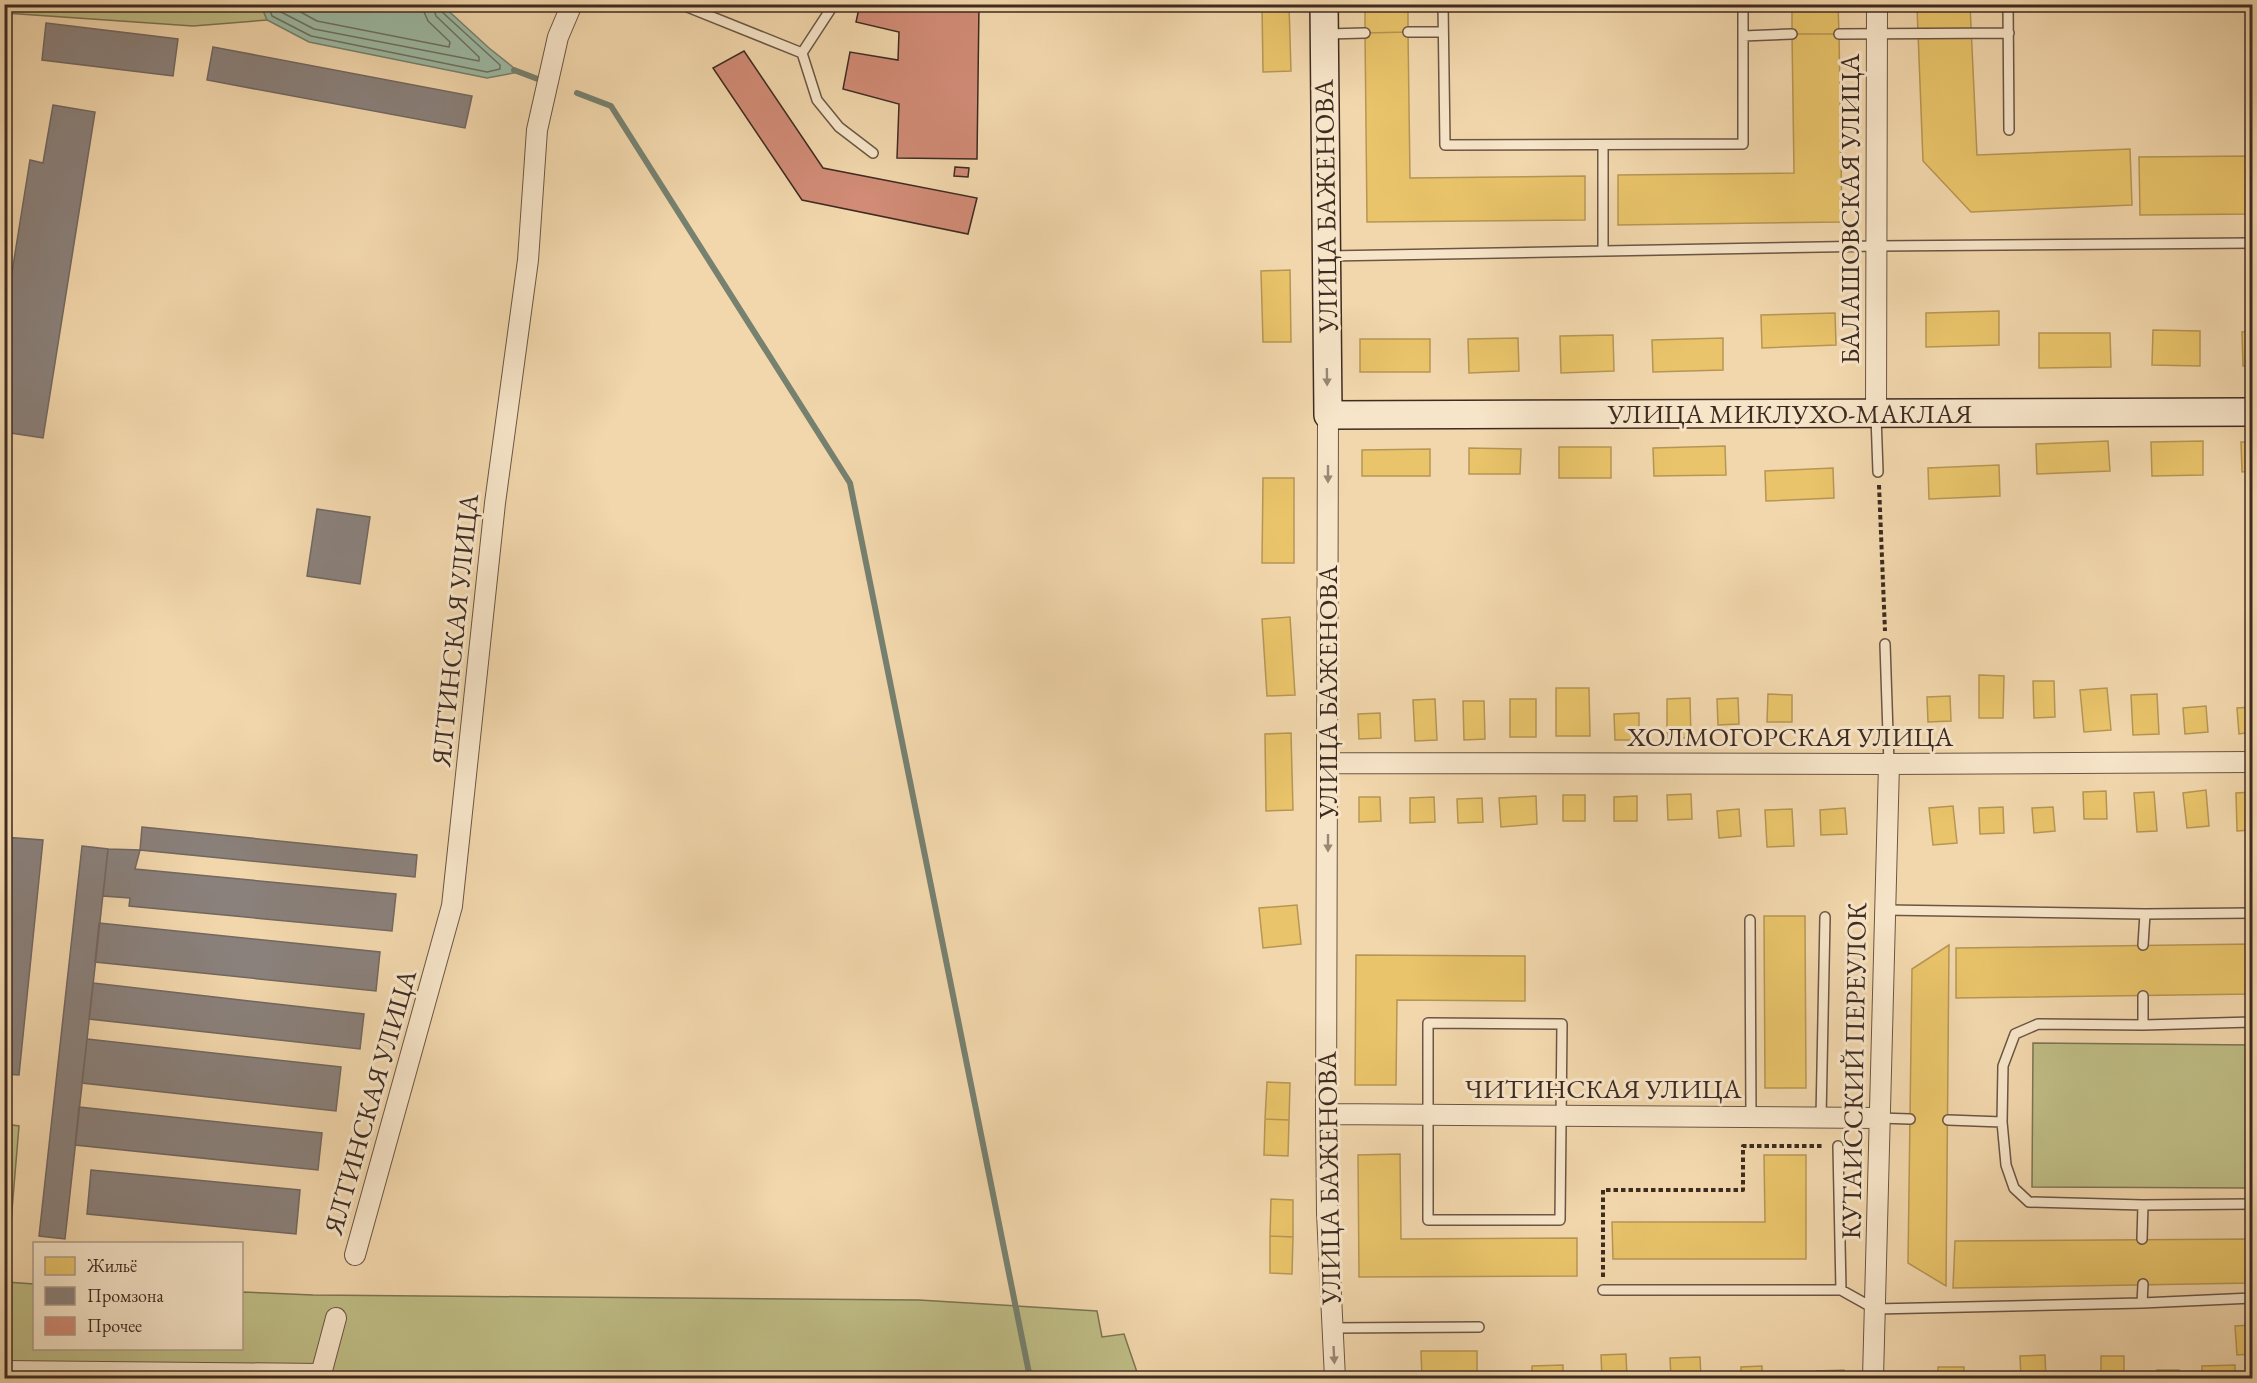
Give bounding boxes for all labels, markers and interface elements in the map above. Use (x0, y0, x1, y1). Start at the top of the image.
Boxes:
street label: БАЛАШОВСКАЯ УЛИЦА (1832, 53, 1867, 365)
street label: УЛИЦА БАЖЕНОВА (1306, 79, 1345, 334)
one-way arrow (1322, 368, 1332, 387)
street label: УЛИЦА МИКЛУХО-МАКЛАЯ (1607, 396, 1972, 431)
one-way arrow (1323, 464, 1333, 483)
street label: ЯЛТИНСКАЯ УЛИЦА (423, 492, 486, 769)
street label: УЛИЦА БАЖЕНОВА (1310, 565, 1345, 820)
street label: ХОЛМОГОРСКАЯ УЛИЦА (1626, 719, 1953, 754)
one-way arrow (1323, 833, 1333, 852)
street label: КУТАИССКИЙ ПЕРЕУЛОК (1833, 902, 1874, 1240)
street label: ЯЛТИНСКАЯ УЛИЦА (315, 965, 424, 1239)
street label: УЛИЦА БАЖЕНОВА (1309, 1051, 1348, 1306)
street label: ЧИТИНСКАЯ УЛИЦА (1465, 1071, 1742, 1106)
legend (33, 1242, 243, 1350)
text: Жильё (86, 1254, 137, 1277)
text: Промзона (87, 1284, 164, 1307)
text: Прочее (87, 1314, 142, 1337)
one-way arrow (1329, 1346, 1338, 1365)

